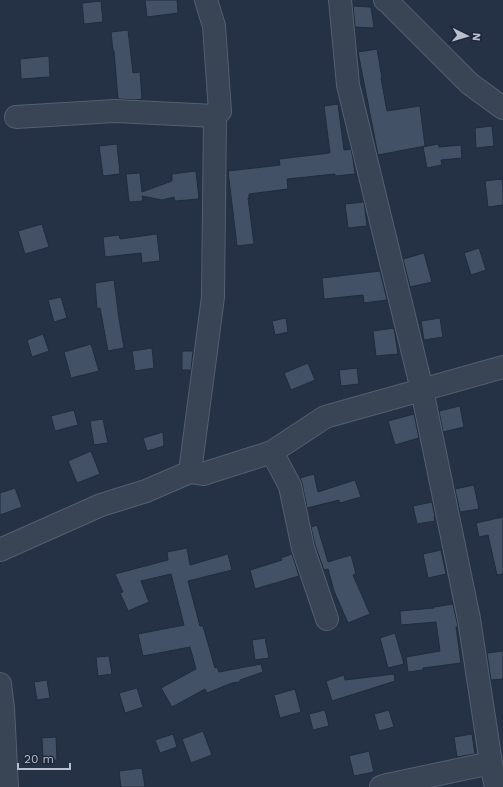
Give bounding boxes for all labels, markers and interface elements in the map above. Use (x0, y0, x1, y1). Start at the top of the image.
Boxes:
north arrow (447, 16, 487, 56)
text: N (470, 32, 483, 41)
scale bar (18, 745, 70, 771)
text: 20 m (24, 752, 54, 766)

